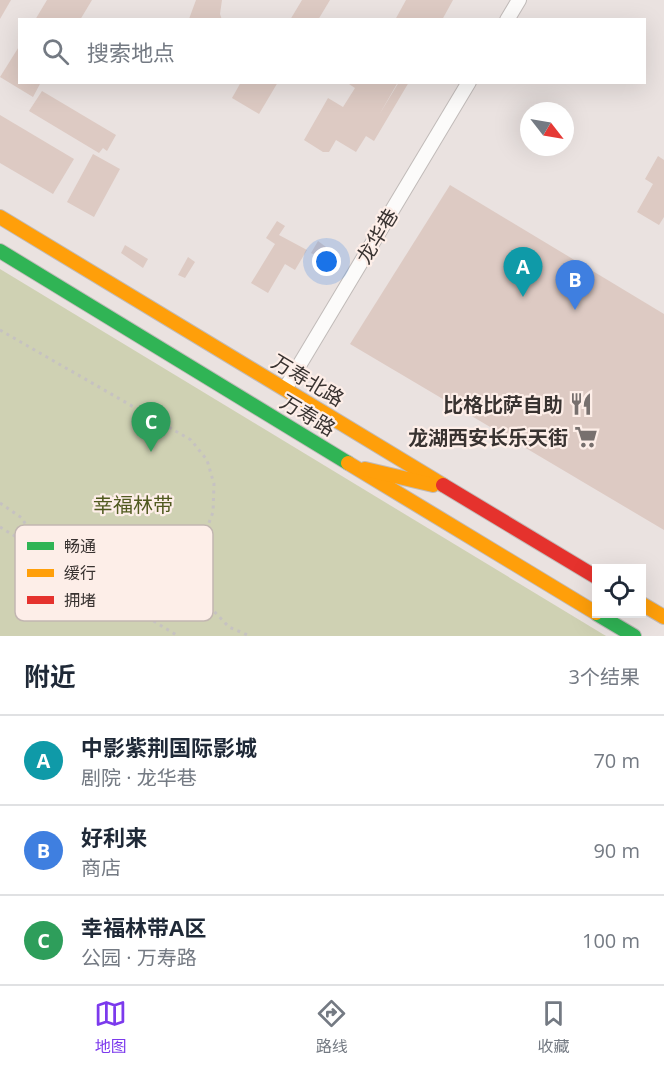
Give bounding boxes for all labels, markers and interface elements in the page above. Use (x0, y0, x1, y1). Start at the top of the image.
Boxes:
search box (18, 18, 646, 84)
icon: search (39, 35, 72, 68)
text: 搜索地点 (87, 37, 175, 67)
north arrow (520, 102, 574, 156)
street label: 龙华巷 (350, 203, 404, 269)
your location (312, 247, 341, 276)
pin: A (504, 248, 542, 297)
pin: B (556, 260, 594, 310)
street label: 万寿北路 (267, 348, 349, 412)
street label: 万寿路 (275, 388, 341, 442)
place label: 比格比萨自助 (443, 391, 563, 418)
restaurant icon: 比格比萨自助 (568, 391, 594, 417)
pin: C (132, 402, 170, 452)
place label: 龙湖西安长乐天街 (408, 424, 568, 451)
supermarket icon: 龙湖西安长乐天街 (573, 424, 599, 450)
park label: 幸福林带 (93, 491, 173, 518)
legend (15, 525, 213, 621)
text: 畅通 (64, 535, 96, 557)
text: 缓行 (64, 562, 96, 584)
map controls (592, 564, 646, 618)
button: locate (592, 564, 646, 618)
text: 拥堵 (64, 589, 96, 611)
text: 附近 (24, 658, 76, 694)
text: 3个结果 (569, 663, 640, 690)
text: 中影紫荆国际影城 (81, 732, 257, 762)
text: A (37, 747, 50, 774)
text: 70 m (593, 747, 640, 774)
text: 剧院 · 龙华巷 (81, 764, 197, 791)
text: 好利来 (81, 822, 147, 852)
text: B (37, 837, 50, 864)
text: 90 m (593, 837, 640, 864)
text: 商店 (81, 854, 121, 881)
text: 幸福林带A区 (81, 912, 206, 942)
text: C (37, 927, 50, 954)
text: 100 m (582, 927, 640, 954)
text: 公园 · 万寿路 (81, 944, 197, 971)
tab: 地图 (94, 997, 127, 1057)
tab: 路线 (315, 997, 348, 1057)
tab: 收藏 (537, 997, 570, 1057)

